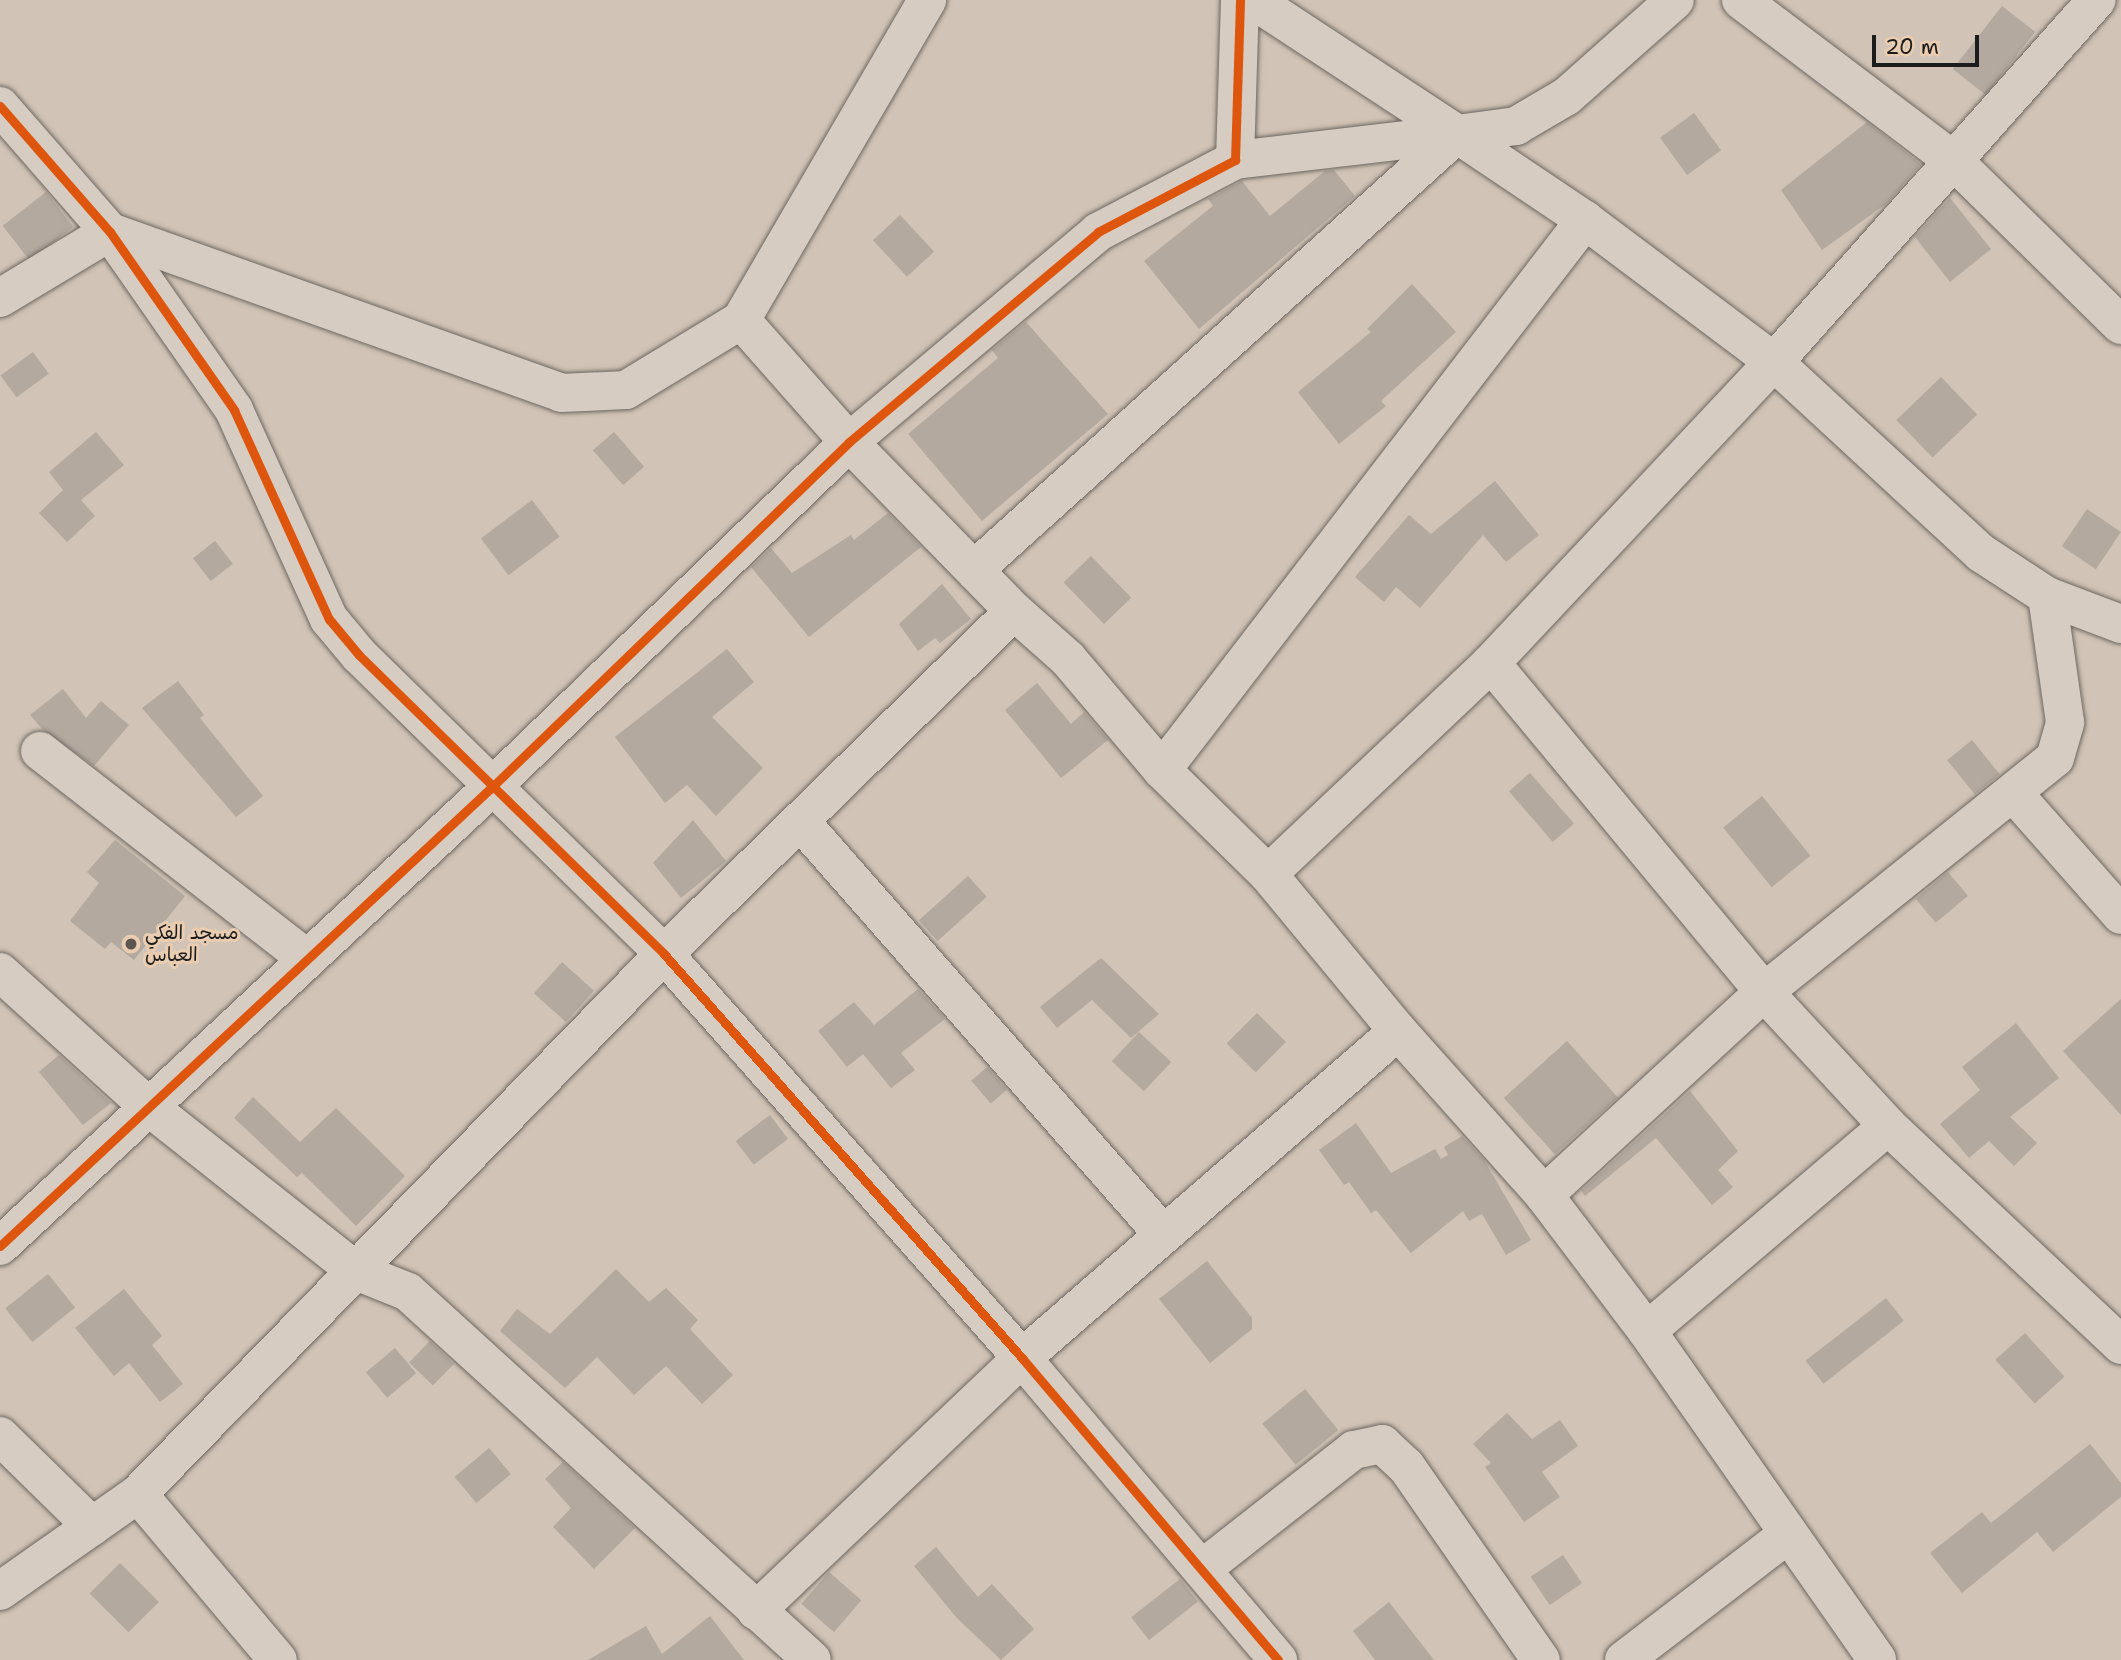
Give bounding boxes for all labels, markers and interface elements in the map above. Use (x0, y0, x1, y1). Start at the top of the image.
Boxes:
scale bar (1876, 21, 1983, 65)
text: 20 m (1885, 33, 1939, 61)
place label: مسجد الفكي العباس (145, 922, 239, 966)
marker: مسجد الفكي العباس (123, 936, 139, 952)

